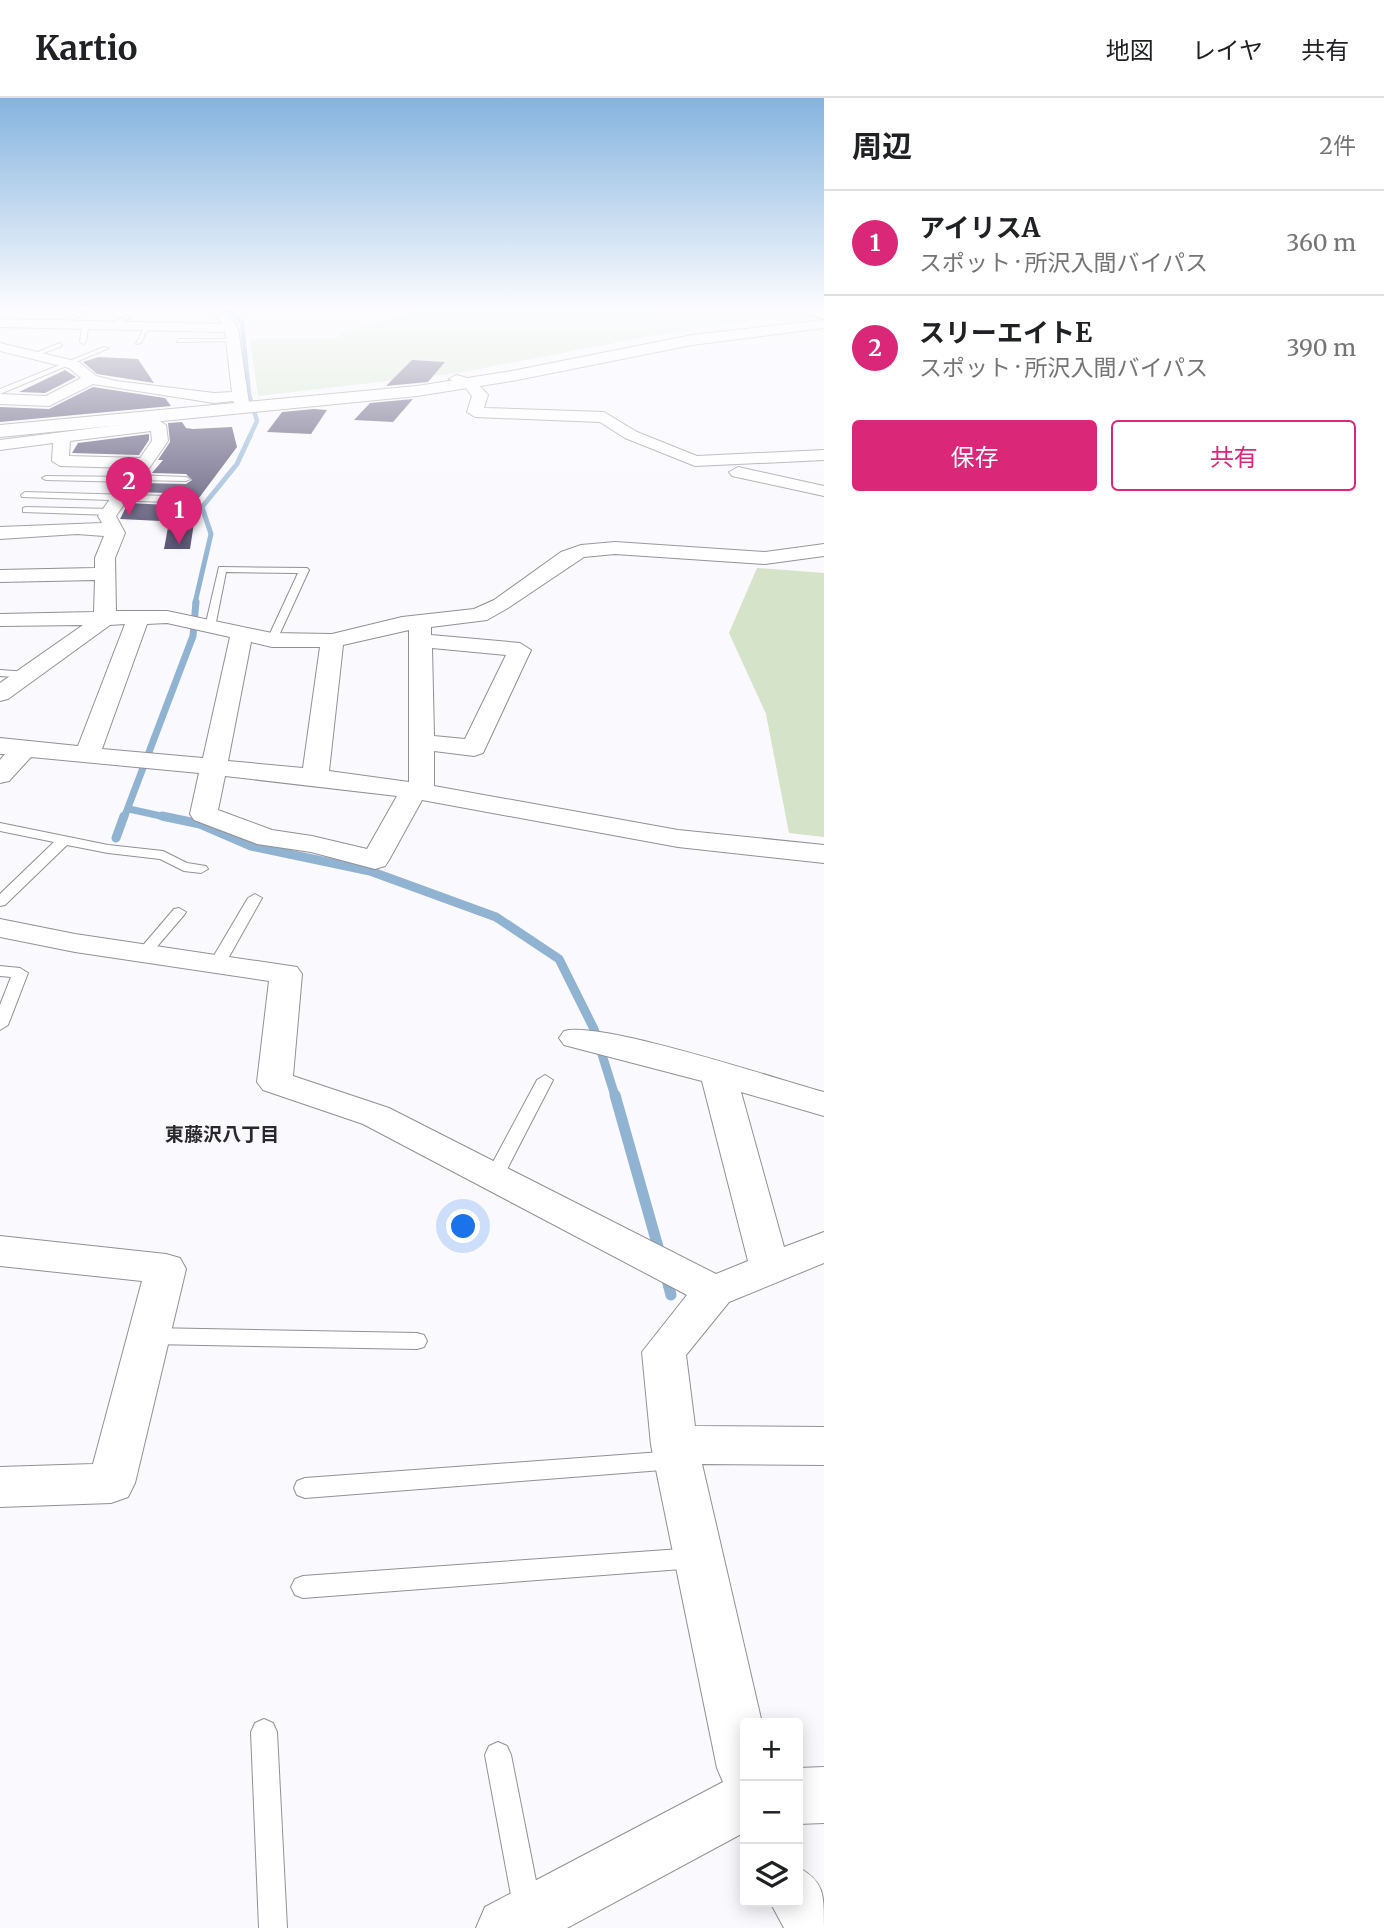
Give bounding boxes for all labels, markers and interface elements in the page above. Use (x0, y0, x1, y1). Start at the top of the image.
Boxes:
text: Kartio (35, 28, 138, 69)
text: 地図 (1106, 35, 1154, 66)
text: レイヤ (1192, 35, 1263, 66)
text: 共有 (1301, 35, 1349, 66)
text: 周辺 (852, 127, 912, 165)
text: 2件 (1319, 131, 1356, 160)
text: アイリスA (919, 211, 1040, 244)
text: 1 (870, 228, 880, 257)
text: 360 m (1286, 228, 1356, 257)
text: スポット · 所沢入間バイパス (919, 248, 1208, 277)
text: スリーエイトE (919, 316, 1092, 349)
text: 2 (868, 333, 882, 362)
text: 390 m (1286, 333, 1356, 362)
text: スポット · 所沢入間バイパス (919, 353, 1208, 382)
button: 保存 (852, 420, 1097, 491)
button: 共有 (1111, 420, 1356, 491)
pin: 2 (106, 457, 152, 515)
pin: 1 (156, 486, 202, 544)
district label: 東藤沢八丁目 (165, 1122, 279, 1146)
your location (446, 1209, 480, 1243)
map controls (740, 1718, 803, 1907)
button: + (740, 1718, 803, 1781)
button: − (740, 1781, 803, 1844)
button: layers (740, 1844, 803, 1907)

